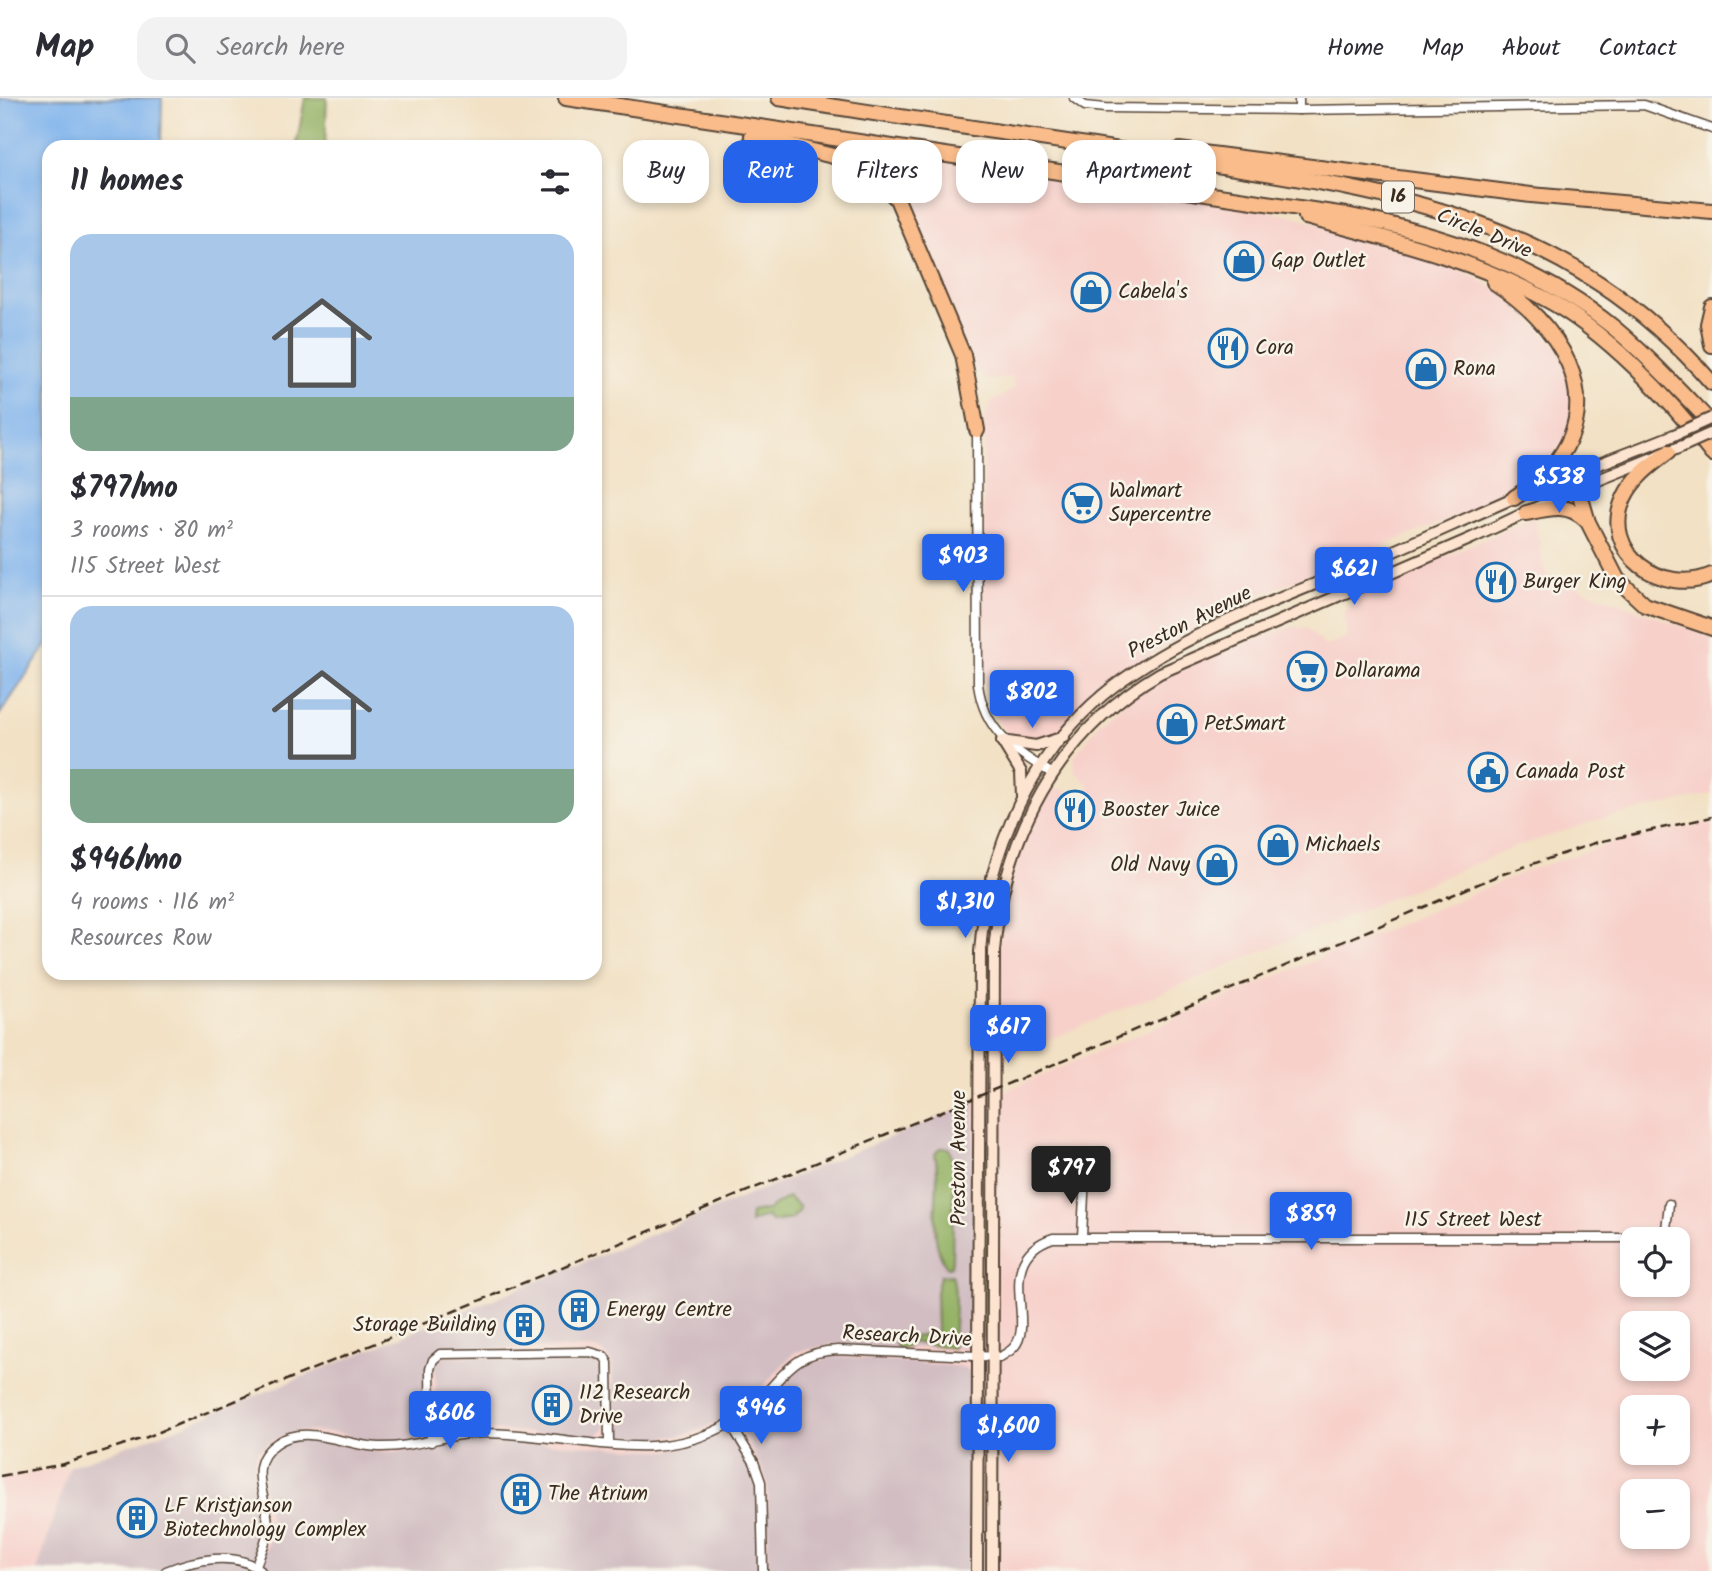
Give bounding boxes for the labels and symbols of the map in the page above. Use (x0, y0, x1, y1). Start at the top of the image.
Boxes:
road number: 16 (1382, 181, 1414, 212)
street label: Circle Drive (1431, 200, 1537, 268)
shop icon: Gap Outlet (1223, 240, 1265, 282)
place label: Gap Outlet (1271, 245, 1367, 278)
shop icon: Cabela's (1070, 271, 1112, 313)
place label: Cabela's (1118, 276, 1188, 309)
restaurant icon: Cora (1207, 327, 1249, 369)
place label: Cora (1255, 332, 1294, 365)
shop icon: Rona (1405, 348, 1447, 390)
place label: Rona (1453, 353, 1496, 386)
pin: $538 (1518, 456, 1600, 515)
place label: Walmart Supercentre (1109, 475, 1212, 532)
supermarket icon: Walmart Supercentre (1061, 482, 1103, 524)
pin: $903 (922, 534, 1004, 594)
pin: $621 (1313, 547, 1395, 607)
restaurant icon: Burger King (1475, 561, 1517, 603)
place label: Burger King (1523, 566, 1627, 599)
street label: Preston Avenue (1122, 577, 1258, 669)
supermarket icon: Dollarama (1286, 650, 1328, 692)
place label: Dollarama (1334, 655, 1421, 688)
pin: $802 (991, 670, 1073, 730)
shop icon: PetSmart (1156, 703, 1198, 745)
place label: PetSmart (1204, 708, 1287, 741)
public building icon: Canada Post (1467, 751, 1509, 793)
place label: Canada Post (1515, 756, 1626, 789)
restaurant icon: Booster Juice (1054, 789, 1096, 831)
place label: Booster Juice (1102, 794, 1221, 827)
shop icon: Michaels (1257, 824, 1299, 866)
place label: Michaels (1305, 829, 1381, 862)
shop icon: Old Navy (1196, 844, 1238, 886)
place label: Old Navy (1110, 849, 1190, 882)
pin: $1,310 (908, 880, 1022, 940)
pin: $617 (967, 1006, 1049, 1065)
street label: Preston Avenue (943, 1090, 976, 1226)
pin: $797 (1030, 1146, 1112, 1206)
pin: $859 (1270, 1192, 1352, 1252)
street label: 115 Street West (1404, 1204, 1543, 1237)
building icon: Energy Centre (558, 1289, 600, 1331)
place label: Energy Centre (606, 1294, 732, 1327)
building icon: Storage Building (503, 1304, 545, 1346)
place label: Storage Building (353, 1309, 497, 1342)
street label: Research Drive (841, 1317, 973, 1357)
place label: 112 Research Drive (579, 1377, 690, 1434)
building icon: 112 Research Drive (531, 1384, 573, 1426)
pin: $946 (720, 1386, 802, 1446)
pin: $606 (409, 1392, 491, 1451)
pin: $1,600 (951, 1404, 1065, 1464)
building icon: The Atrium (500, 1473, 542, 1515)
place label: The Atrium (548, 1478, 648, 1511)
place label: LF Kristjanson Biotechnology Complex (164, 1490, 367, 1547)
building icon: LF Kristjanson Biotechnology Complex (116, 1497, 158, 1539)

